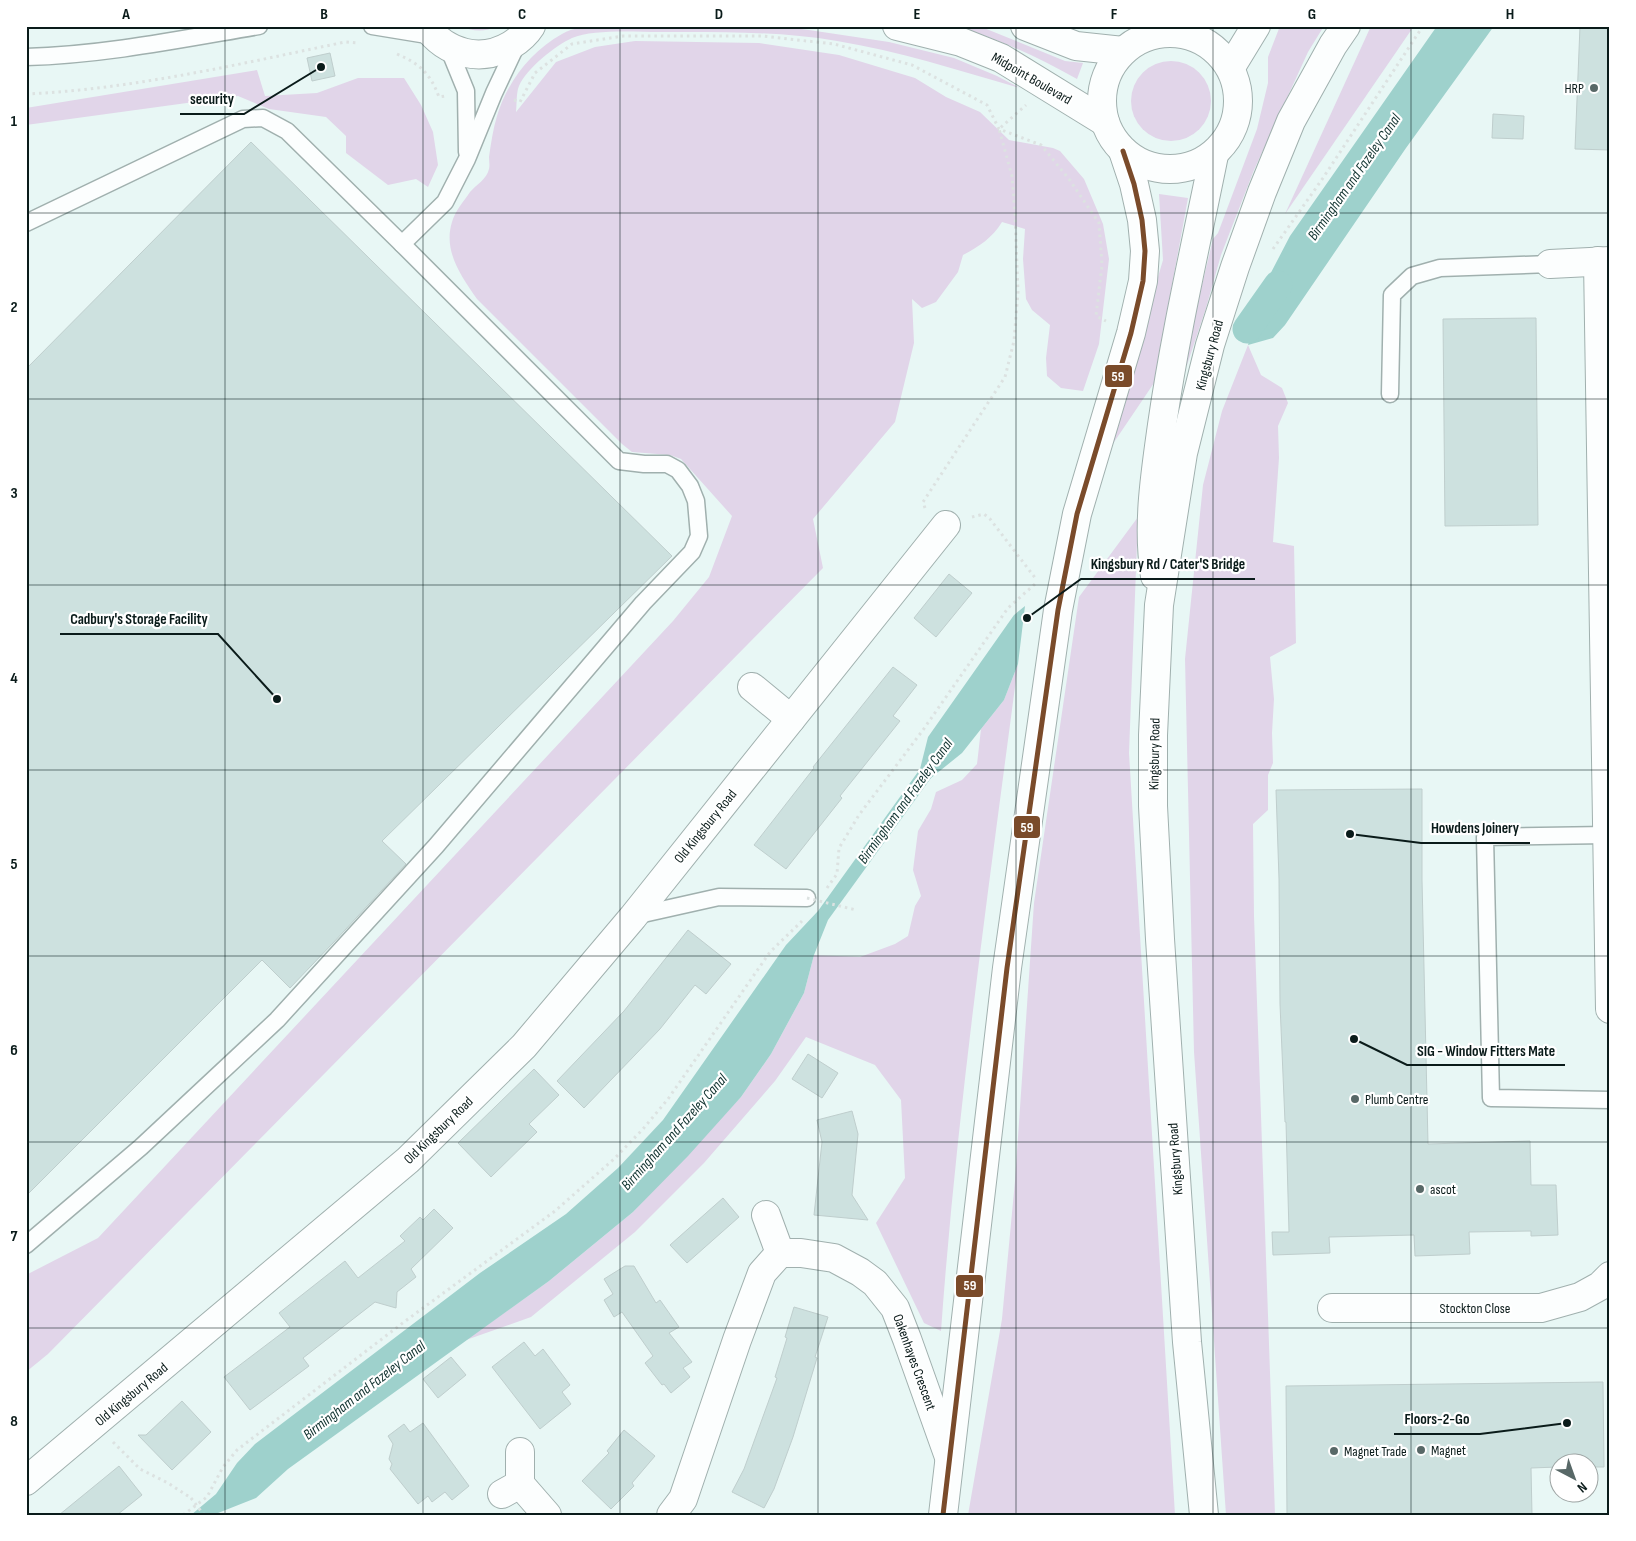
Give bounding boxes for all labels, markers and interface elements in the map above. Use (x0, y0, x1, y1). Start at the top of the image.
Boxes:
text: A (121, 5, 130, 24)
text: B (320, 5, 328, 24)
text: C (518, 5, 526, 24)
text: D (715, 5, 723, 24)
text: E (914, 5, 921, 24)
text: F (1111, 5, 1118, 24)
text: G (1308, 5, 1316, 24)
text: H (1506, 5, 1514, 24)
street label: Midpoint Boulevard (989, 49, 1075, 108)
place label: HRP (1565, 80, 1584, 97)
marker: HRP (1588, 82, 1600, 94)
callout: security (180, 84, 244, 114)
text: security (190, 90, 235, 109)
water label: Birmingham and Fazeley Canal (1304, 109, 1406, 244)
text: 1 (11, 112, 18, 131)
text: 2 (10, 298, 18, 317)
street label: Kingsbury Road (1192, 318, 1227, 392)
line badge: 59 (1104, 364, 1133, 388)
text: 59 (1112, 368, 1125, 385)
text: 3 (10, 484, 18, 503)
callout: Kingsbury Rd / Cater'S Bridge (1081, 549, 1255, 579)
text: Kingsbury Rd / Cater'S Bridge (1091, 555, 1245, 574)
callout: Cadbury's Storage Facility (60, 604, 218, 634)
text: Cadbury's Storage Facility (70, 610, 209, 629)
text: 4 (10, 669, 18, 688)
street label: Kingsbury Road (1145, 718, 1164, 790)
water label: Birmingham and Fazeley Canal (854, 734, 958, 868)
street label: Old Kingsbury Road (670, 786, 740, 867)
callout: Howdens Joinery (1421, 813, 1530, 843)
line badge: 59 (1013, 815, 1041, 839)
text: 59 (1021, 819, 1034, 836)
text: Howdens Joinery (1431, 819, 1520, 838)
text: 5 (10, 855, 18, 874)
callout: SIG - Window Fitters Mate (1407, 1035, 1565, 1065)
text: 6 (10, 1041, 18, 1060)
text: SIG - Window Fitters Mate (1417, 1042, 1555, 1061)
water label: Birmingham and Fazeley Canal (617, 1069, 733, 1194)
place label: Plumb Centre (1365, 1091, 1428, 1108)
street label: Old Kingsbury Road (400, 1093, 477, 1168)
marker: Plumb Centre (1349, 1093, 1361, 1105)
street label: Kingsbury Road (1164, 1122, 1187, 1196)
place label: ascot (1430, 1181, 1456, 1198)
marker: ascot (1414, 1183, 1426, 1195)
text: 7 (11, 1227, 18, 1246)
line badge: 59 (955, 1274, 984, 1298)
text: 59 (964, 1277, 977, 1294)
street label: Stockton Close (1440, 1300, 1510, 1317)
street label: Oakenhayes Crescent (889, 1312, 940, 1413)
water label: Birmingham and Fazeley Canal (299, 1336, 430, 1444)
street label: Old Kingsbury Road (91, 1359, 171, 1430)
callout: Floors-2-Go (1394, 1404, 1480, 1434)
text: Floors-2-Go (1404, 1410, 1470, 1429)
text: 8 (10, 1412, 18, 1431)
place label: Magnet (1431, 1442, 1466, 1459)
place label: Magnet Trade (1344, 1443, 1407, 1460)
marker: Magnet (1415, 1444, 1427, 1456)
marker: Magnet Trade (1328, 1445, 1340, 1457)
north arrow (1548, 1454, 1598, 1504)
text: N (1574, 1479, 1591, 1496)

